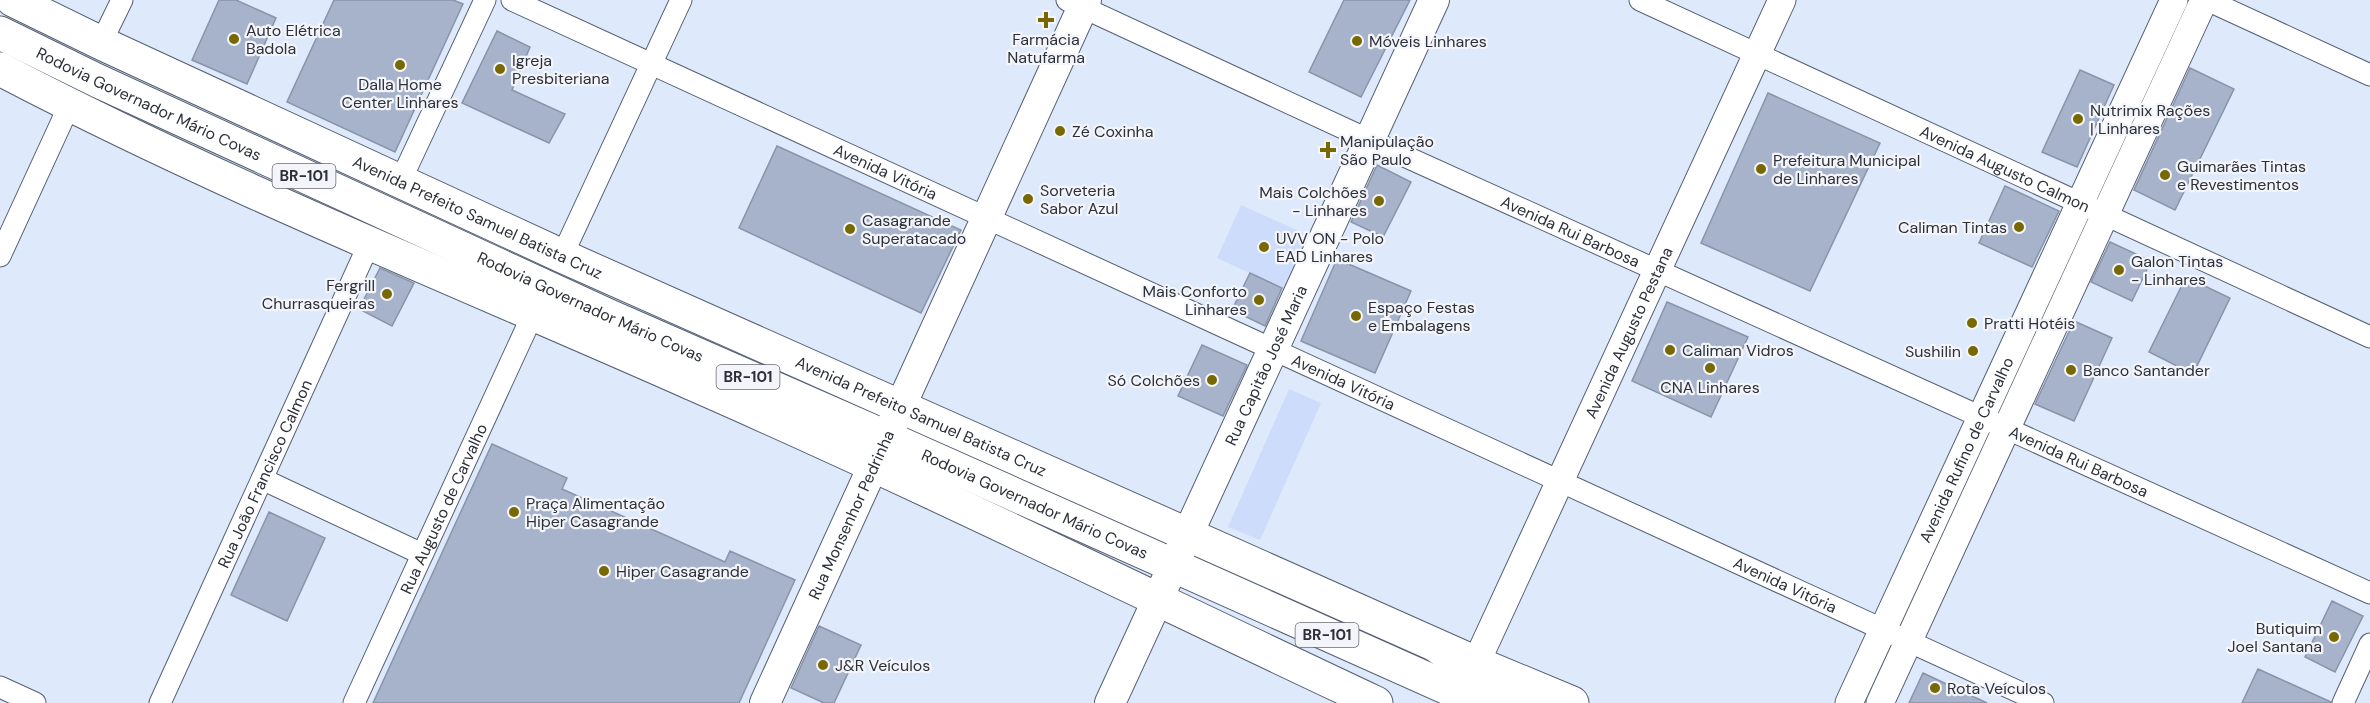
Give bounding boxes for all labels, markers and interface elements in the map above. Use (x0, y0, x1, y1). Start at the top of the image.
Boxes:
marker: Farmácia Natufarma (1039, 13, 1053, 27)
place label: Auto Elétrica Badola (246, 20, 341, 59)
place label: Farmácia Natufarma (1007, 29, 1085, 68)
place label: Móveis Linhares (1369, 31, 1487, 52)
marker: Auto Elétrica Badola (227, 32, 241, 46)
marker: Móveis Linhares (1350, 34, 1364, 48)
street label: Rodovia Governador Mário Covas (33, 42, 265, 166)
place label: Igreja Presbiteriana (512, 50, 609, 89)
marker: Dalla Home Center Linhares (393, 58, 407, 72)
marker: Igreja Presbiteriana (493, 62, 507, 76)
place label: Dalla Home Center Linhares (341, 74, 459, 113)
place label: Nutrimix Rações | Linhares (2090, 100, 2210, 139)
marker: Nutrimix Rações | Linhares (2071, 112, 2085, 126)
place label: Zé Coxinha (1072, 121, 1154, 142)
street label: Avenida Augusto Calmon (1916, 121, 2093, 217)
marker: Zé Coxinha (1053, 124, 1067, 138)
place label: Manipulação São Paulo (1340, 131, 1434, 170)
street label: Avenida Vitória (830, 139, 940, 205)
marker: Manipulação São Paulo (1321, 143, 1335, 157)
place label: Prefeitura Municipal de Linhares (1773, 150, 1920, 189)
street label: Avenida Prefeito Samuel Batista Cruz (350, 151, 606, 284)
place label: Guimarães Tintas e Revestimentos (2177, 156, 2306, 195)
marker: Prefeitura Municipal de Linhares (1754, 162, 1768, 176)
road number: BR-101 (272, 164, 336, 188)
marker: Guimarães Tintas e Revestimentos (2158, 168, 2172, 182)
place label: Sorveteria Sabor Azul (1040, 180, 1118, 219)
place label: Mais Colchões - Linhares (1259, 182, 1367, 221)
street label: Avenida Rui Barbosa (1497, 191, 1643, 272)
marker: Sorveteria Sabor Azul (1021, 192, 1035, 206)
marker: Mais Colchões - Linhares (1372, 194, 1386, 208)
place label: Casagrande Superatacado (862, 210, 966, 249)
place label: Caliman Tintas (1898, 217, 2007, 238)
marker: Caliman Tintas (2012, 220, 2026, 234)
marker: Casagrande Superatacado (843, 222, 857, 236)
place label: UVV ON - Polo EAD Linhares (1276, 228, 1384, 267)
marker: UVV ON - Polo EAD Linhares (1257, 240, 1271, 254)
street label: Avenida Augusto Pestana (1580, 244, 1678, 422)
street label: Rodovia Governador Mário Covas (474, 247, 707, 367)
place label: Galon Tintas - Linhares (2131, 251, 2223, 290)
marker: Galon Tintas - Linhares (2112, 263, 2126, 277)
place label: Fergrill Churrasqueiras (262, 275, 375, 314)
place label: Mais Conforto Linhares (1143, 281, 1247, 320)
street label: Rua Capitão José Maria (1220, 282, 1312, 449)
marker: Fergrill Churrasqueiras (380, 287, 394, 301)
marker: Mais Conforto Linhares (1252, 293, 1266, 307)
place label: Espaço Festas e Embalagens (1368, 297, 1475, 336)
marker: Espaço Festas e Embalagens (1349, 309, 1363, 323)
place label: Pratti Hotéis (1984, 313, 2075, 334)
marker: Pratti Hotéis (1965, 316, 1979, 330)
place label: Caliman Vidros (1682, 340, 1794, 361)
place label: Sushilin (1905, 341, 1961, 362)
marker: Caliman Vidros (1663, 343, 1677, 357)
marker: Sushilin (1966, 344, 1980, 358)
street label: Avenida Vitória (1288, 349, 1398, 415)
street label: Avenida Prefeito Samuel Batista Cruz (792, 351, 1050, 481)
street label: Avenida Rufino de Carvalho (1915, 354, 2018, 546)
place label: Banco Santander (2083, 360, 2210, 381)
marker: CNA Linhares (1703, 361, 1717, 375)
marker: Banco Santander (2064, 363, 2078, 377)
road number: BR-101 (716, 365, 780, 389)
place label: Só Colchões (1107, 370, 1200, 391)
marker: Só Colchões (1205, 373, 1219, 387)
street label: Rua João Francisco Calmon (213, 376, 317, 571)
place label: CNA Linhares (1660, 377, 1760, 398)
street label: Rua Augusto de Carvalho (396, 420, 492, 597)
street label: Avenida Rui Barbosa (2006, 421, 2151, 502)
street label: Rua Monsenhor Pedrinha (804, 427, 899, 603)
street label: Rodovia Governador Mário Covas (918, 444, 1151, 564)
place label: Praça Alimentação Hiper Casagrande (526, 493, 665, 532)
marker: Praça Alimentação Hiper Casagrande (507, 505, 521, 519)
street label: Avenida Vitória (1730, 552, 1840, 618)
place label: Hiper Casagrande (616, 561, 749, 582)
marker: Hiper Casagrande (597, 564, 611, 578)
place label: Butiquim Joel Santana (2228, 618, 2322, 657)
road number: BR-101 (1296, 623, 1358, 647)
marker: Butiquim Joel Santana (2327, 630, 2341, 644)
place label: J&R Veículos (835, 655, 930, 676)
marker: J&R Veículos (816, 658, 830, 672)
place label: Rota Veículos (1947, 678, 2046, 699)
marker: Rota Veículos (1928, 681, 1942, 695)

